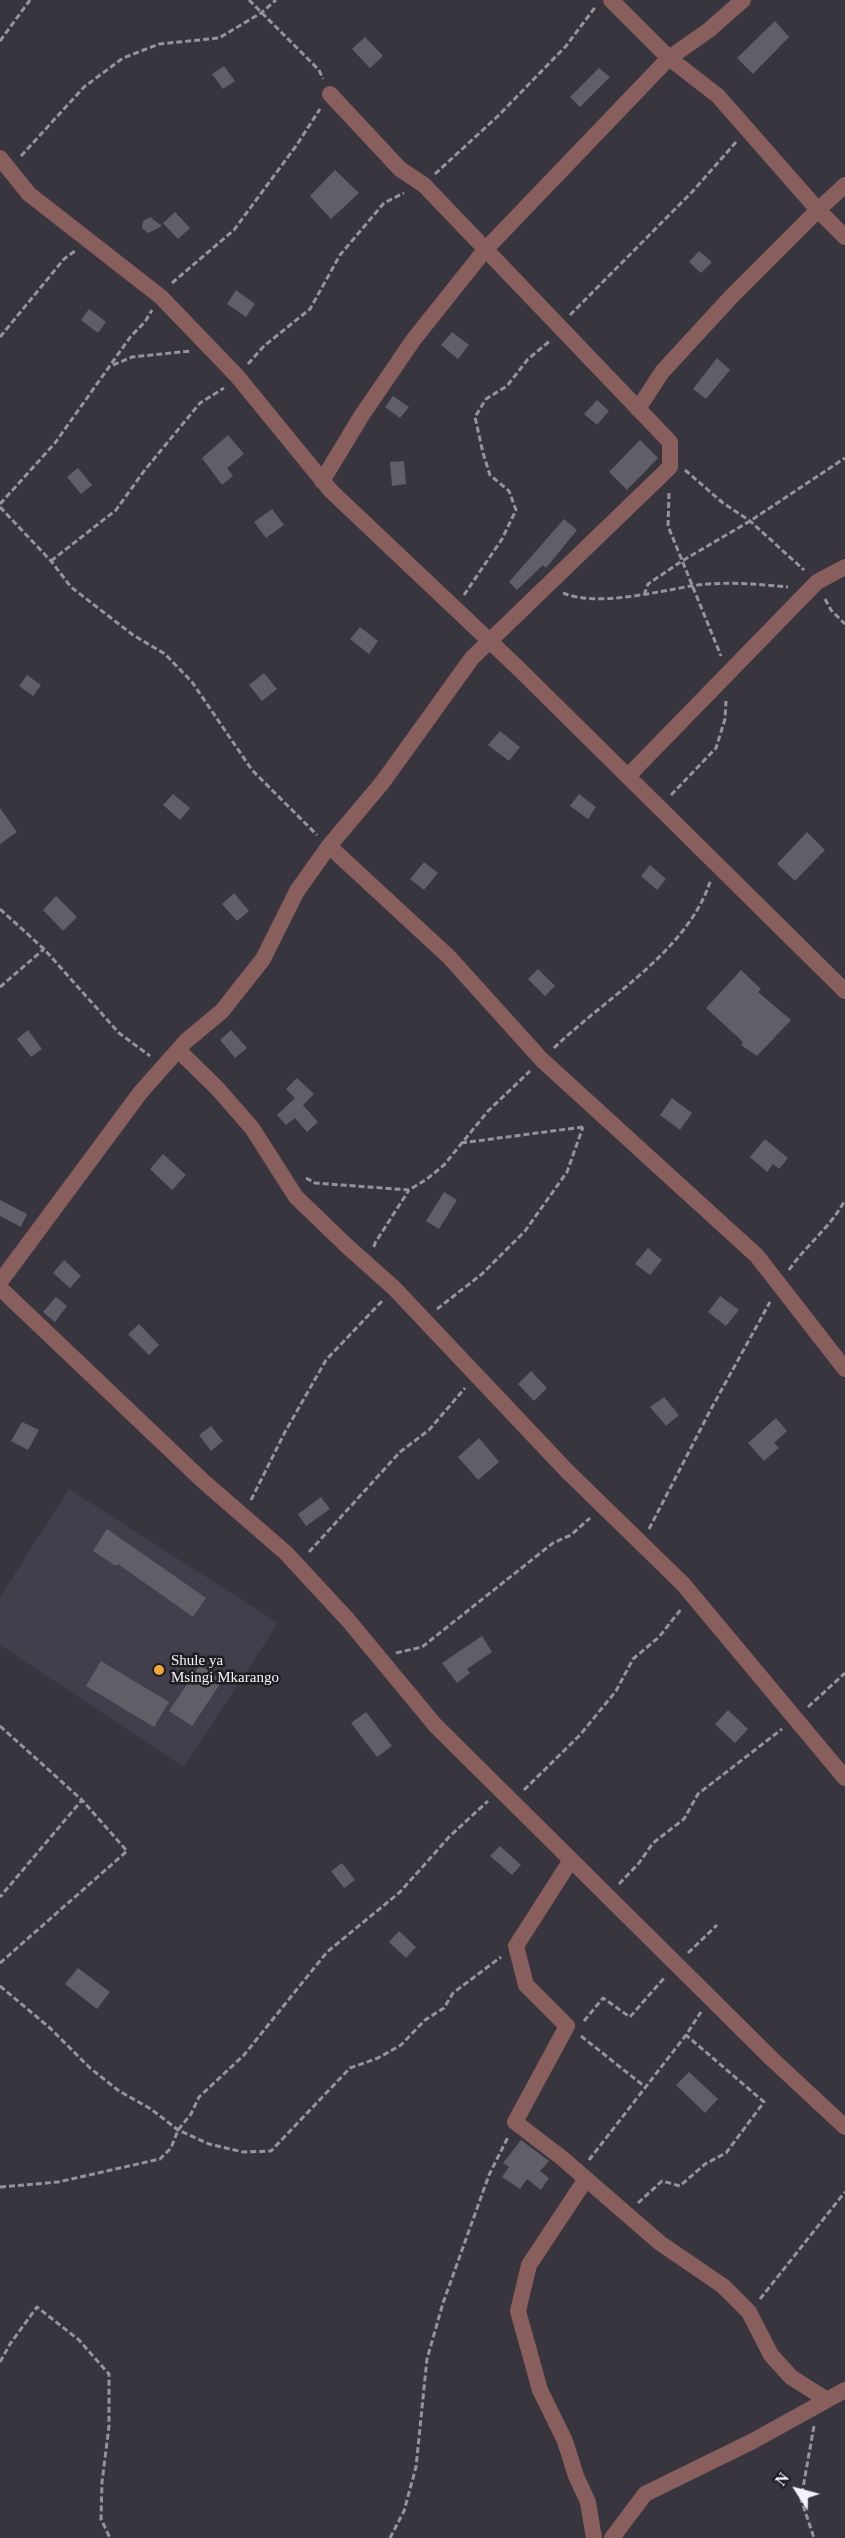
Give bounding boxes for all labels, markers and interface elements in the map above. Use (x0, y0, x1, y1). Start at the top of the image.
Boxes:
place label: Shule ya Msingi Mkarango (171, 1652, 279, 1687)
marker: Shule ya Msingi Mkarango (152, 1663, 166, 1677)
north arrow (767, 2460, 827, 2520)
text: N (772, 2469, 792, 2489)

